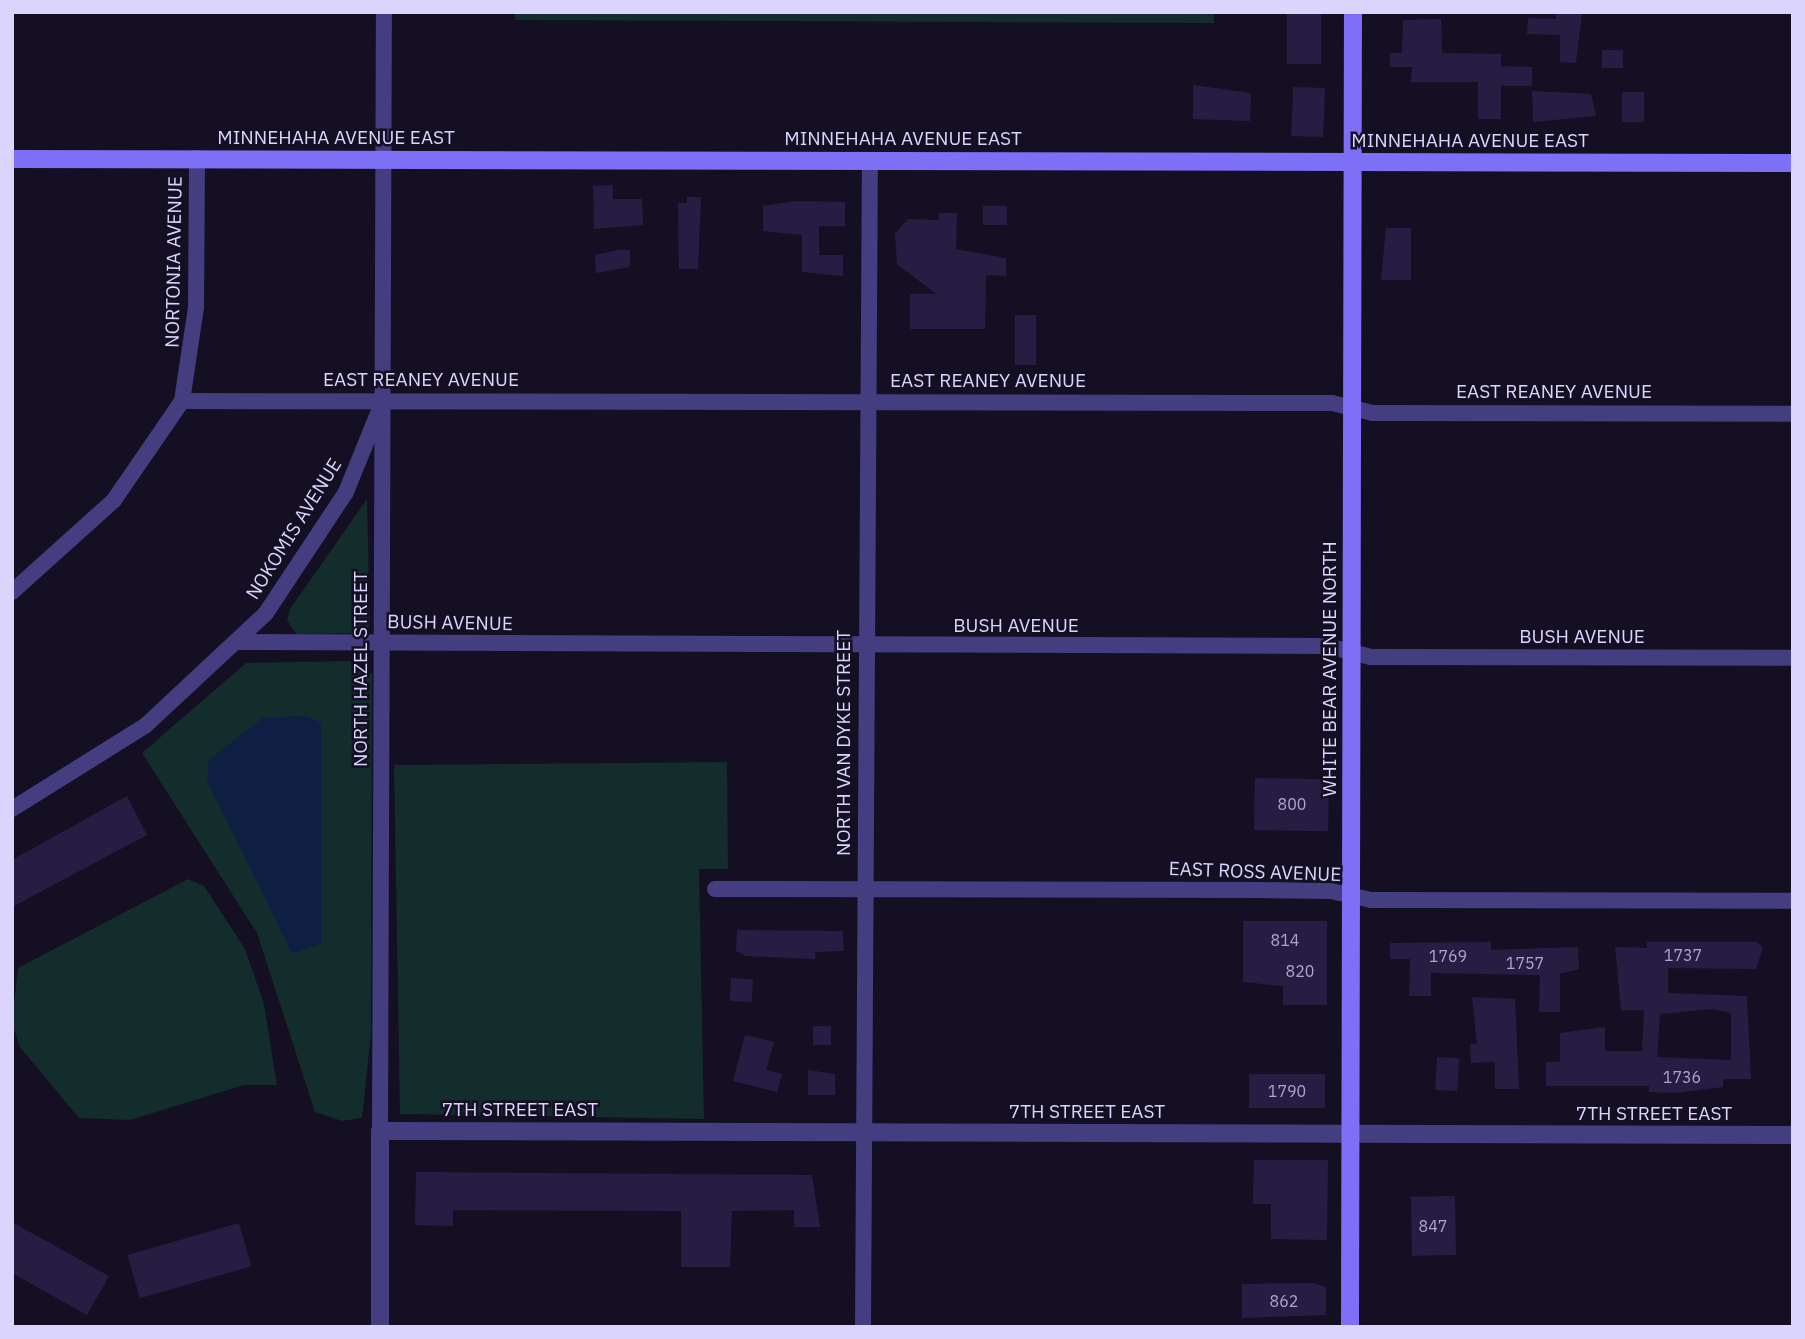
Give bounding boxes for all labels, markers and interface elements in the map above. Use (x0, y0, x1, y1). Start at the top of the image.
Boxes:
street label: MINNEHAHA AVENUE EAST (217, 127, 455, 149)
street label: MINNEHAHA AVENUE EAST (784, 128, 1022, 150)
street label: MINNEHAHA AVENUE EAST (1351, 130, 1589, 152)
street label: NORTONIA AVENUE (161, 176, 187, 348)
street label: EAST REANEY AVENUE (323, 369, 519, 391)
street label: EAST REANEY AVENUE (890, 370, 1086, 392)
street label: EAST REANEY AVENUE (1456, 381, 1652, 403)
street label: NOKOMIS AVENUE (241, 454, 347, 604)
street label: WHITE BEAR AVENUE NORTH (1319, 541, 1341, 797)
street label: NORTH HAZEL STREET (350, 571, 372, 767)
street label: BUSH AVENUE (387, 611, 513, 635)
street label: BUSH AVENUE (953, 615, 1079, 637)
street label: BUSH AVENUE (1519, 626, 1645, 648)
street label: NORTH VAN DYKE STREET (833, 630, 855, 856)
house number: 800 (1278, 794, 1306, 814)
street label: EAST ROSS AVENUE (1168, 858, 1342, 886)
house number: 814 (1271, 930, 1299, 950)
house number: 1737 (1664, 945, 1702, 965)
house number: 1769 (1429, 946, 1467, 966)
house number: 1757 (1506, 953, 1544, 973)
house number: 820 (1286, 961, 1314, 981)
house number: 1736 (1663, 1067, 1701, 1087)
house number: 1790 (1268, 1081, 1306, 1101)
street label: 7TH STREET EAST (442, 1099, 598, 1121)
street label: 7TH STREET EAST (1009, 1101, 1165, 1123)
street label: 7TH STREET EAST (1576, 1103, 1732, 1125)
house number: 847 (1419, 1216, 1447, 1236)
house number: 862 (1270, 1291, 1298, 1311)

